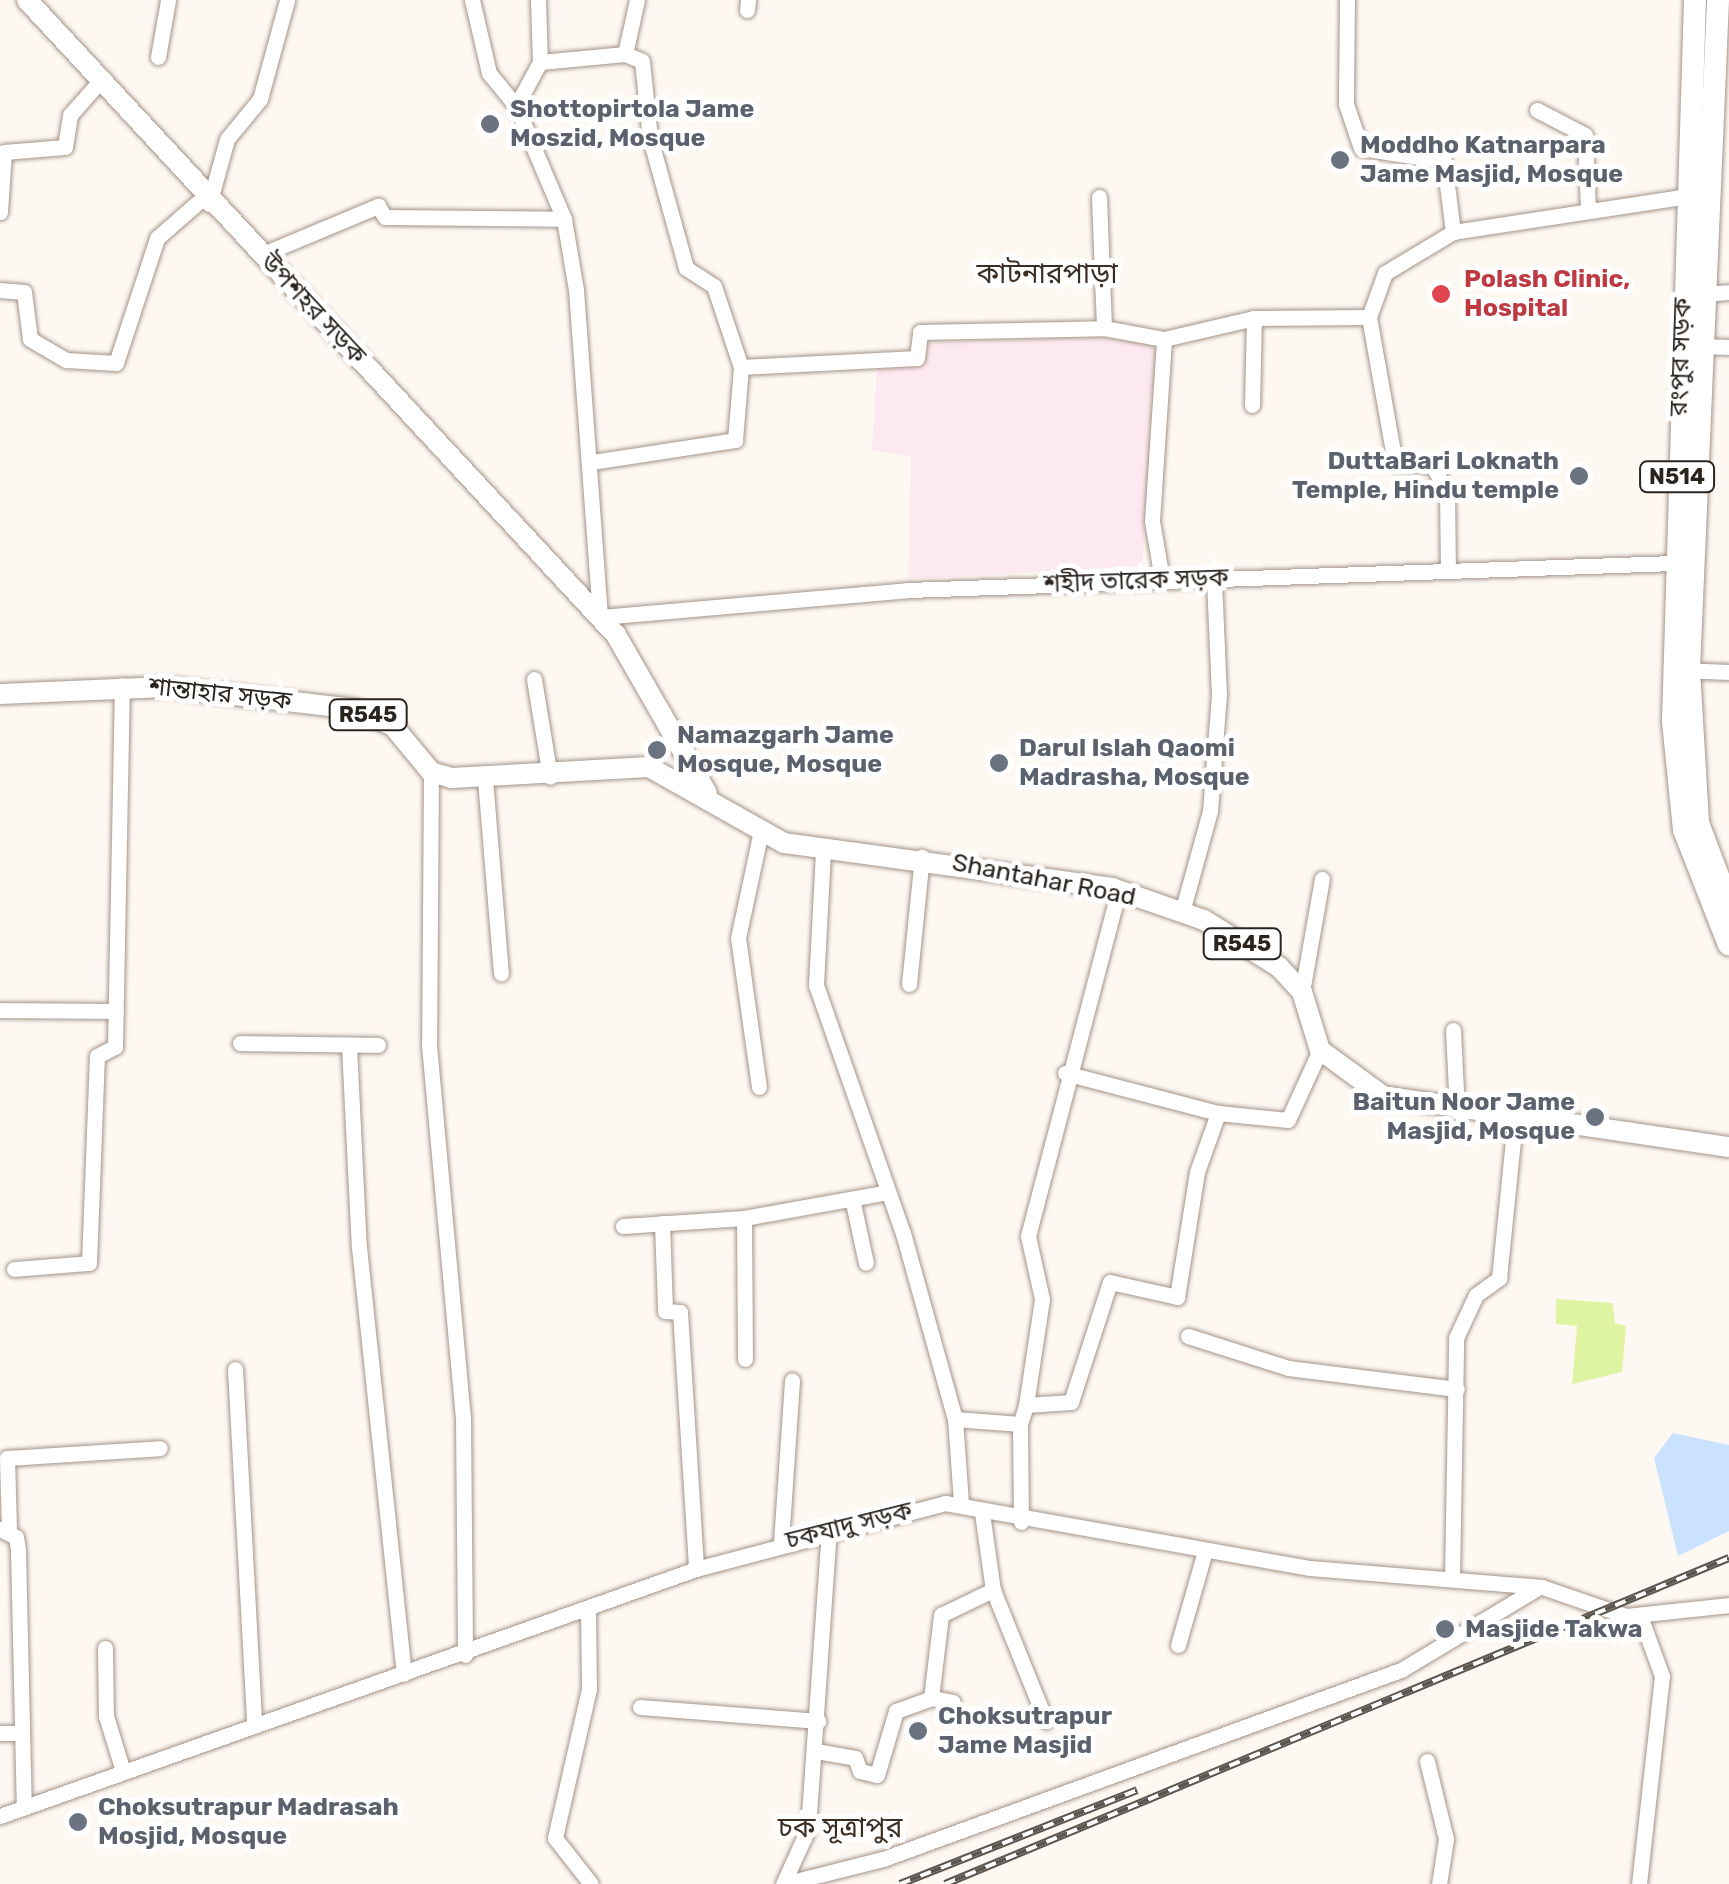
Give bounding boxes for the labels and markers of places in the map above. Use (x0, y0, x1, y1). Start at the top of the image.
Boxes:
place label: Shottopirtola Jame Moszid, Mosque (510, 95, 754, 154)
marker: Shottopirtola Jame Moszid, Mosque (479, 113, 501, 135)
place label: Moddho Katnarpara Jame Masjid, Mosque (1360, 131, 1623, 190)
marker: Moddho Katnarpara Jame Masjid, Mosque (1329, 149, 1351, 171)
place label: Polash Clinic, Hospital (1464, 265, 1630, 324)
marker: Polash Clinic, Hospital (1428, 281, 1454, 307)
place label: DuttaBari Loknath Temple, Hindu temple (1291, 447, 1559, 506)
marker: DuttaBari Loknath Temple, Hindu temple (1568, 465, 1590, 487)
place label: Namazgarh Jame Mosque, Mosque (677, 721, 894, 780)
place label: Darul Islah Qaomi Madrasha, Mosque (1019, 734, 1250, 793)
marker: Namazgarh Jame Mosque, Mosque (646, 739, 668, 761)
marker: Darul Islah Qaomi Madrasha, Mosque (988, 752, 1010, 774)
place label: Baitun Noor Jame Masjid, Mosque (1352, 1088, 1575, 1147)
marker: Baitun Noor Jame Masjid, Mosque (1584, 1106, 1606, 1128)
place label: Masjide Takwa (1465, 1614, 1643, 1644)
marker: Masjide Takwa (1434, 1618, 1456, 1640)
place label: Choksutrapur Jame Masjid (938, 1702, 1112, 1761)
marker: Choksutrapur Jame Masjid (907, 1720, 929, 1742)
place label: Choksutrapur Madrasah Mosjid, Mosque (98, 1793, 399, 1852)
marker: Choksutrapur Madrasah Mosjid, Mosque (67, 1811, 89, 1833)

